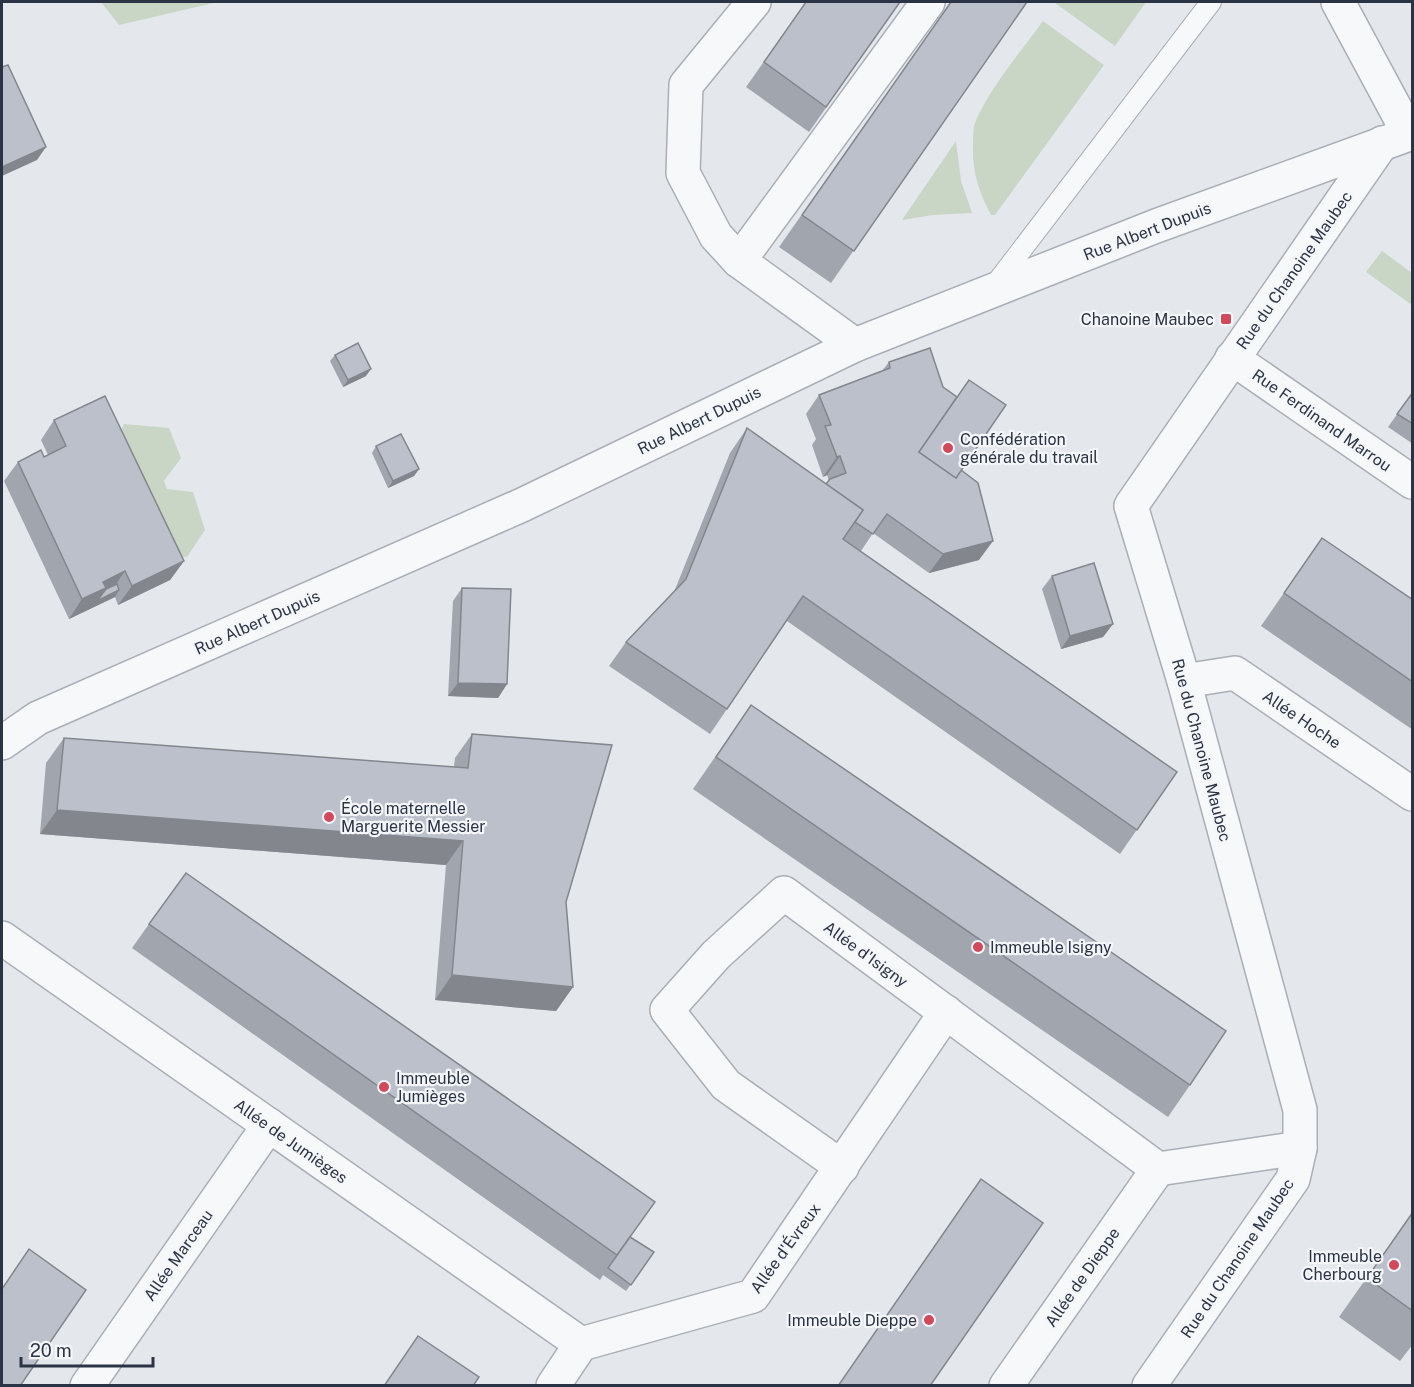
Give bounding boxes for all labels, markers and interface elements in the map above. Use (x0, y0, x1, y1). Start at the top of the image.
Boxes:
street label: Rue du Chanoine Maubec (1233, 188, 1356, 353)
street label: Rue Albert Dupuis (1081, 198, 1214, 265)
place label: Chanoine Maubec (1081, 310, 1214, 329)
marker: Chanoine Maubec (1219, 312, 1233, 326)
street label: Rue Ferdinand Marrou (1249, 365, 1395, 476)
street label: Rue Albert Dupuis (634, 382, 764, 459)
place label: Confédération générale du travail (960, 430, 1098, 467)
marker: Confédération générale du travail (941, 441, 955, 455)
street label: Rue Albert Dupuis (192, 586, 323, 659)
street label: Rue du Chanoine Maubec (1168, 657, 1235, 844)
street label: Allée Hoche (1259, 686, 1345, 753)
place label: École maternelle Marguerite Messier (341, 798, 486, 836)
marker: École maternelle Marguerite Messier (322, 810, 336, 824)
street label: Allée d'Isigny (820, 917, 912, 992)
place label: Immeuble Isigny (990, 938, 1112, 957)
marker: Immeuble Isigny (971, 940, 985, 954)
place label: Immeuble Jumièges (396, 1069, 470, 1106)
marker: Immeuble Jumièges (377, 1080, 391, 1094)
street label: Allée de Jumièges (230, 1095, 351, 1188)
street label: Rue du Chanoine Maubec (1177, 1175, 1298, 1342)
street label: Allée d'Évreux (746, 1199, 824, 1297)
street label: Allée Marceau (140, 1206, 217, 1305)
street label: Allée de Dieppe (1041, 1224, 1124, 1331)
place label: Immeuble Cherbourg (1303, 1247, 1382, 1284)
marker: Immeuble Cherbourg (1387, 1258, 1401, 1272)
place label: Immeuble Dieppe (787, 1311, 917, 1330)
marker: Immeuble Dieppe (922, 1313, 936, 1327)
scale bar (21, 1330, 153, 1368)
text: 20 m (30, 1340, 72, 1361)

